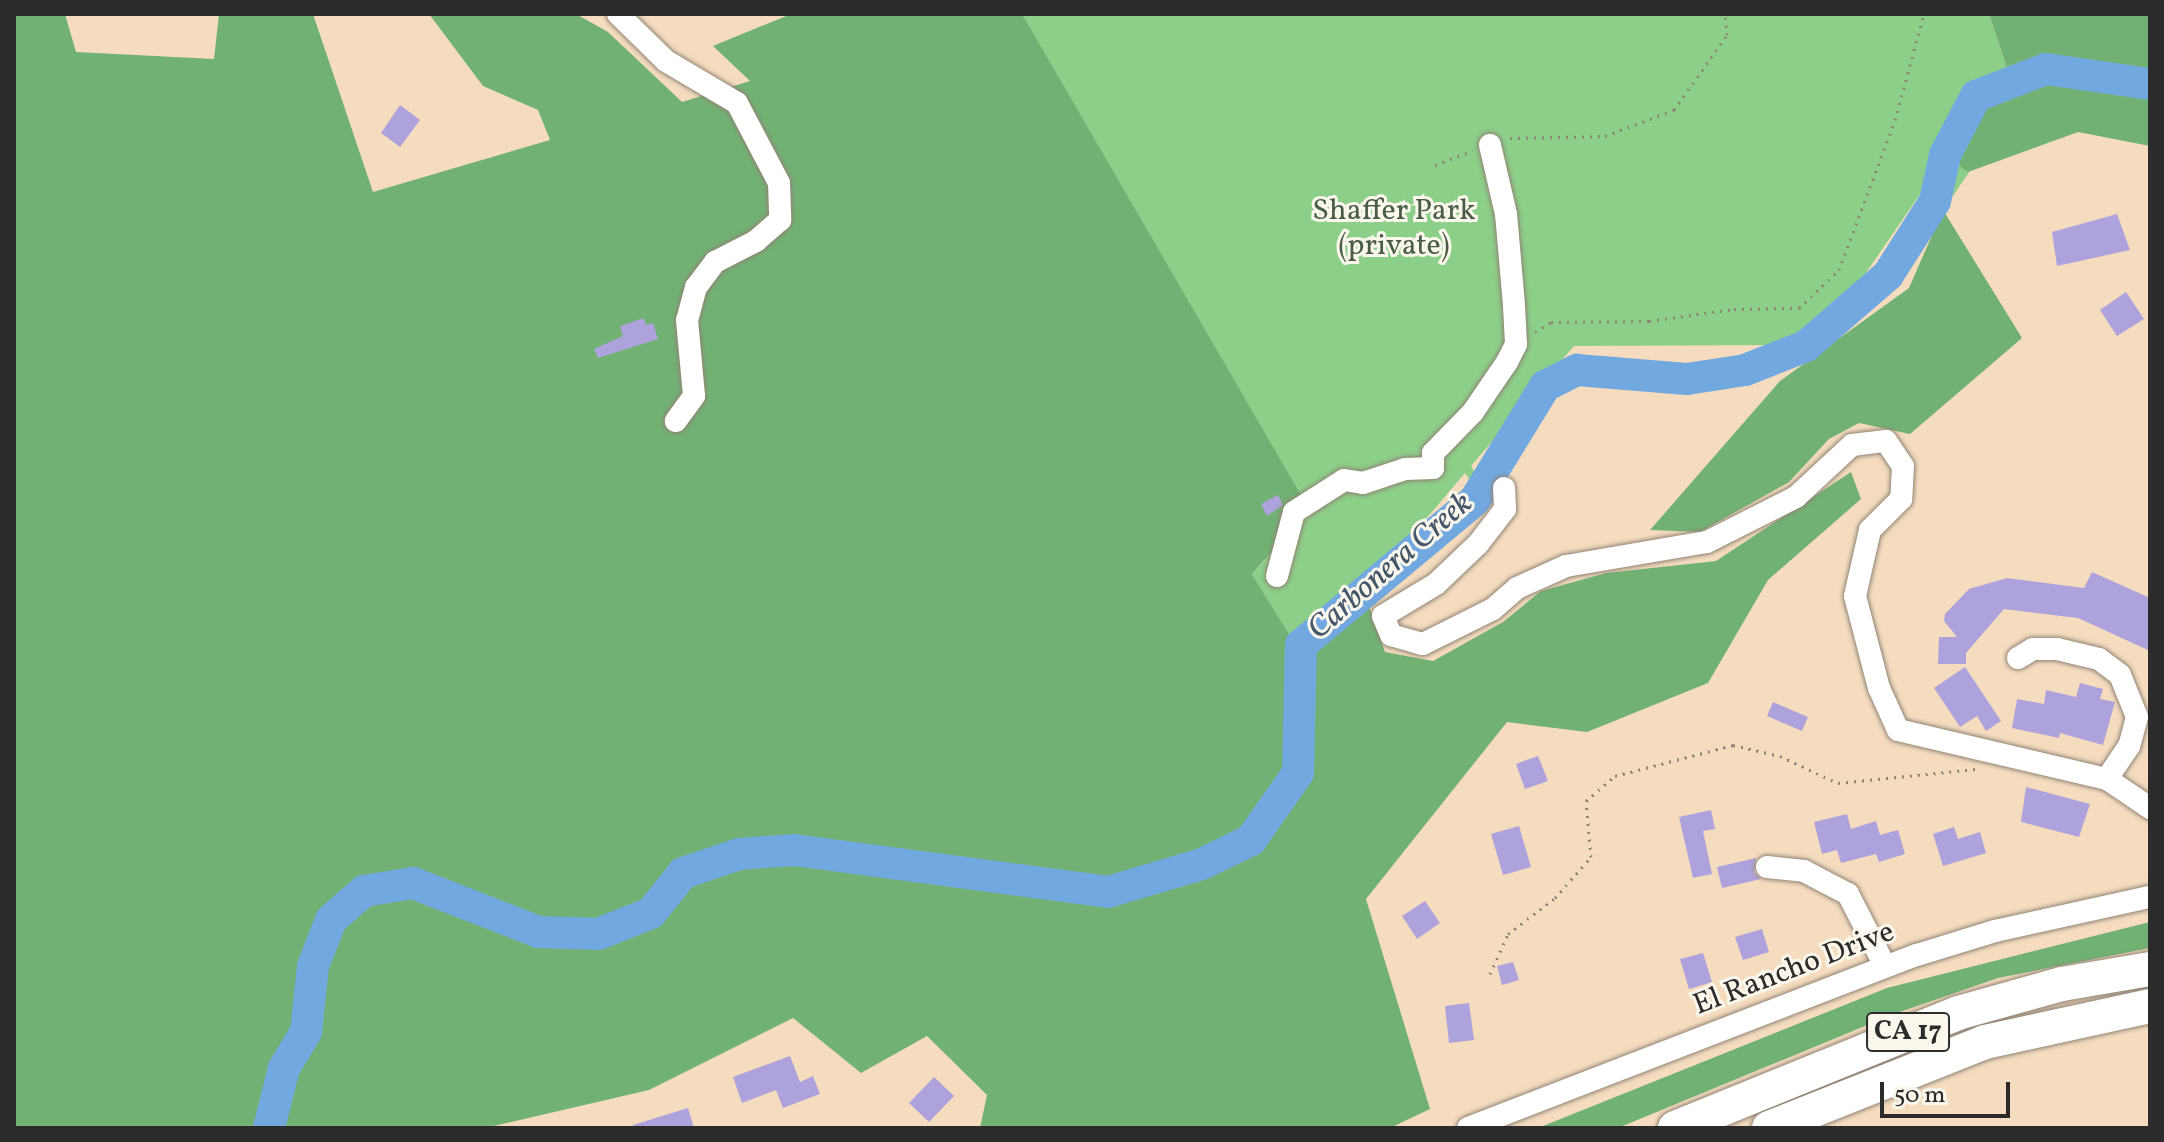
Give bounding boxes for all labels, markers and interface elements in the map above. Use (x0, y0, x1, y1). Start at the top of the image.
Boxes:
park label: Shaffer Park (private) (1312, 193, 1476, 264)
water label: Carbonera Creek (1301, 485, 1481, 649)
street label: El Rancho Drive (1689, 914, 1899, 1024)
road number: CA 17 (1866, 1008, 1950, 1056)
scale bar (1884, 1066, 2014, 1116)
text: 50 m (1894, 1079, 1946, 1113)

